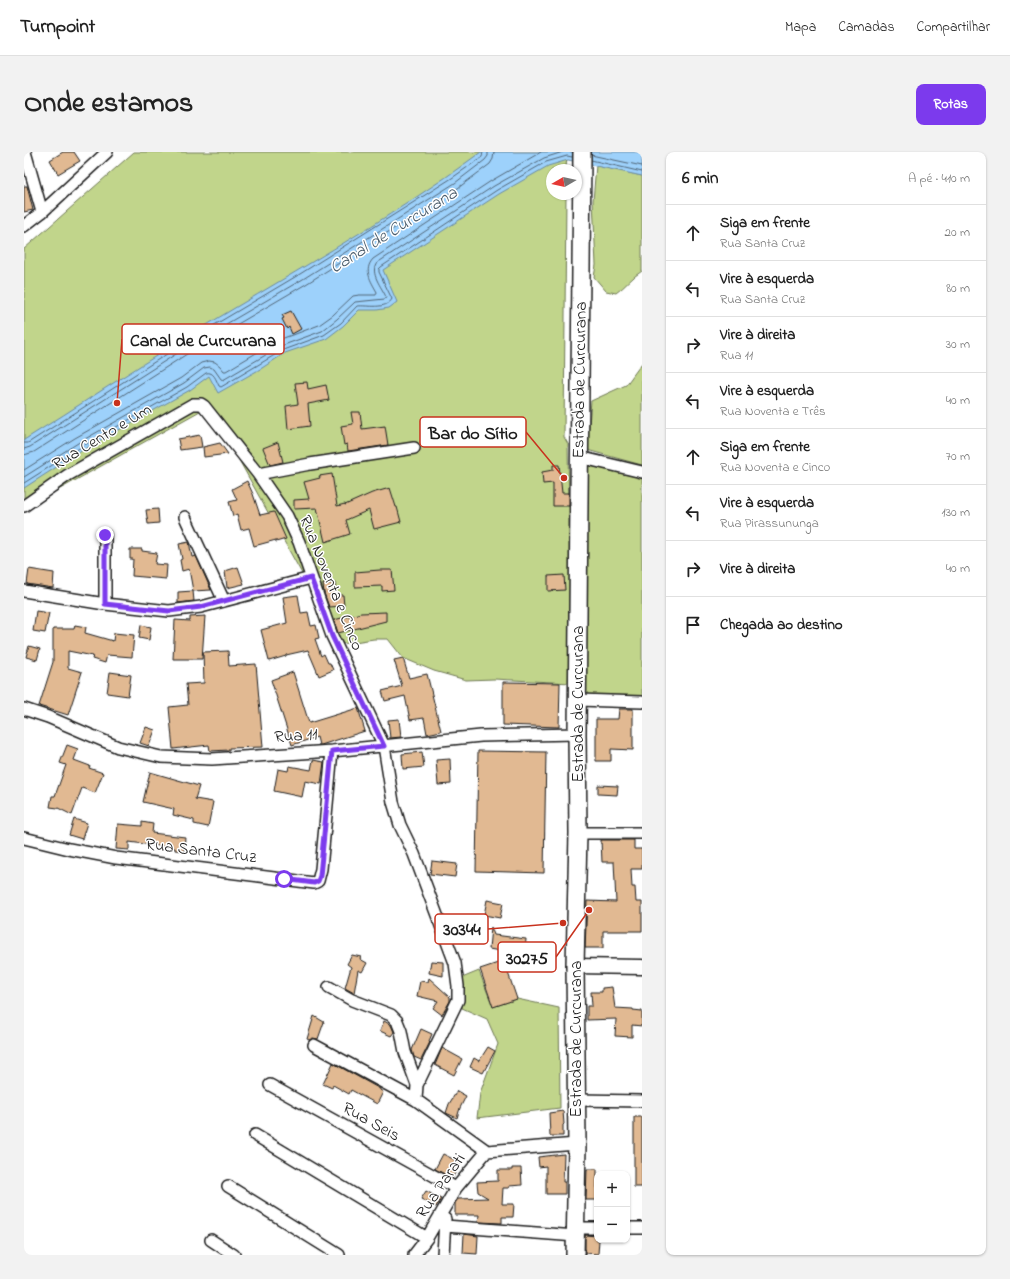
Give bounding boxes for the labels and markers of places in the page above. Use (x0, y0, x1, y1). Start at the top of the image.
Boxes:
callout: Canal de Curcurana (122, 324, 284, 354)
callout: Bar do Sítio (420, 417, 526, 447)
callout: 30344 (435, 914, 488, 944)
callout: 30275 (498, 942, 556, 972)

